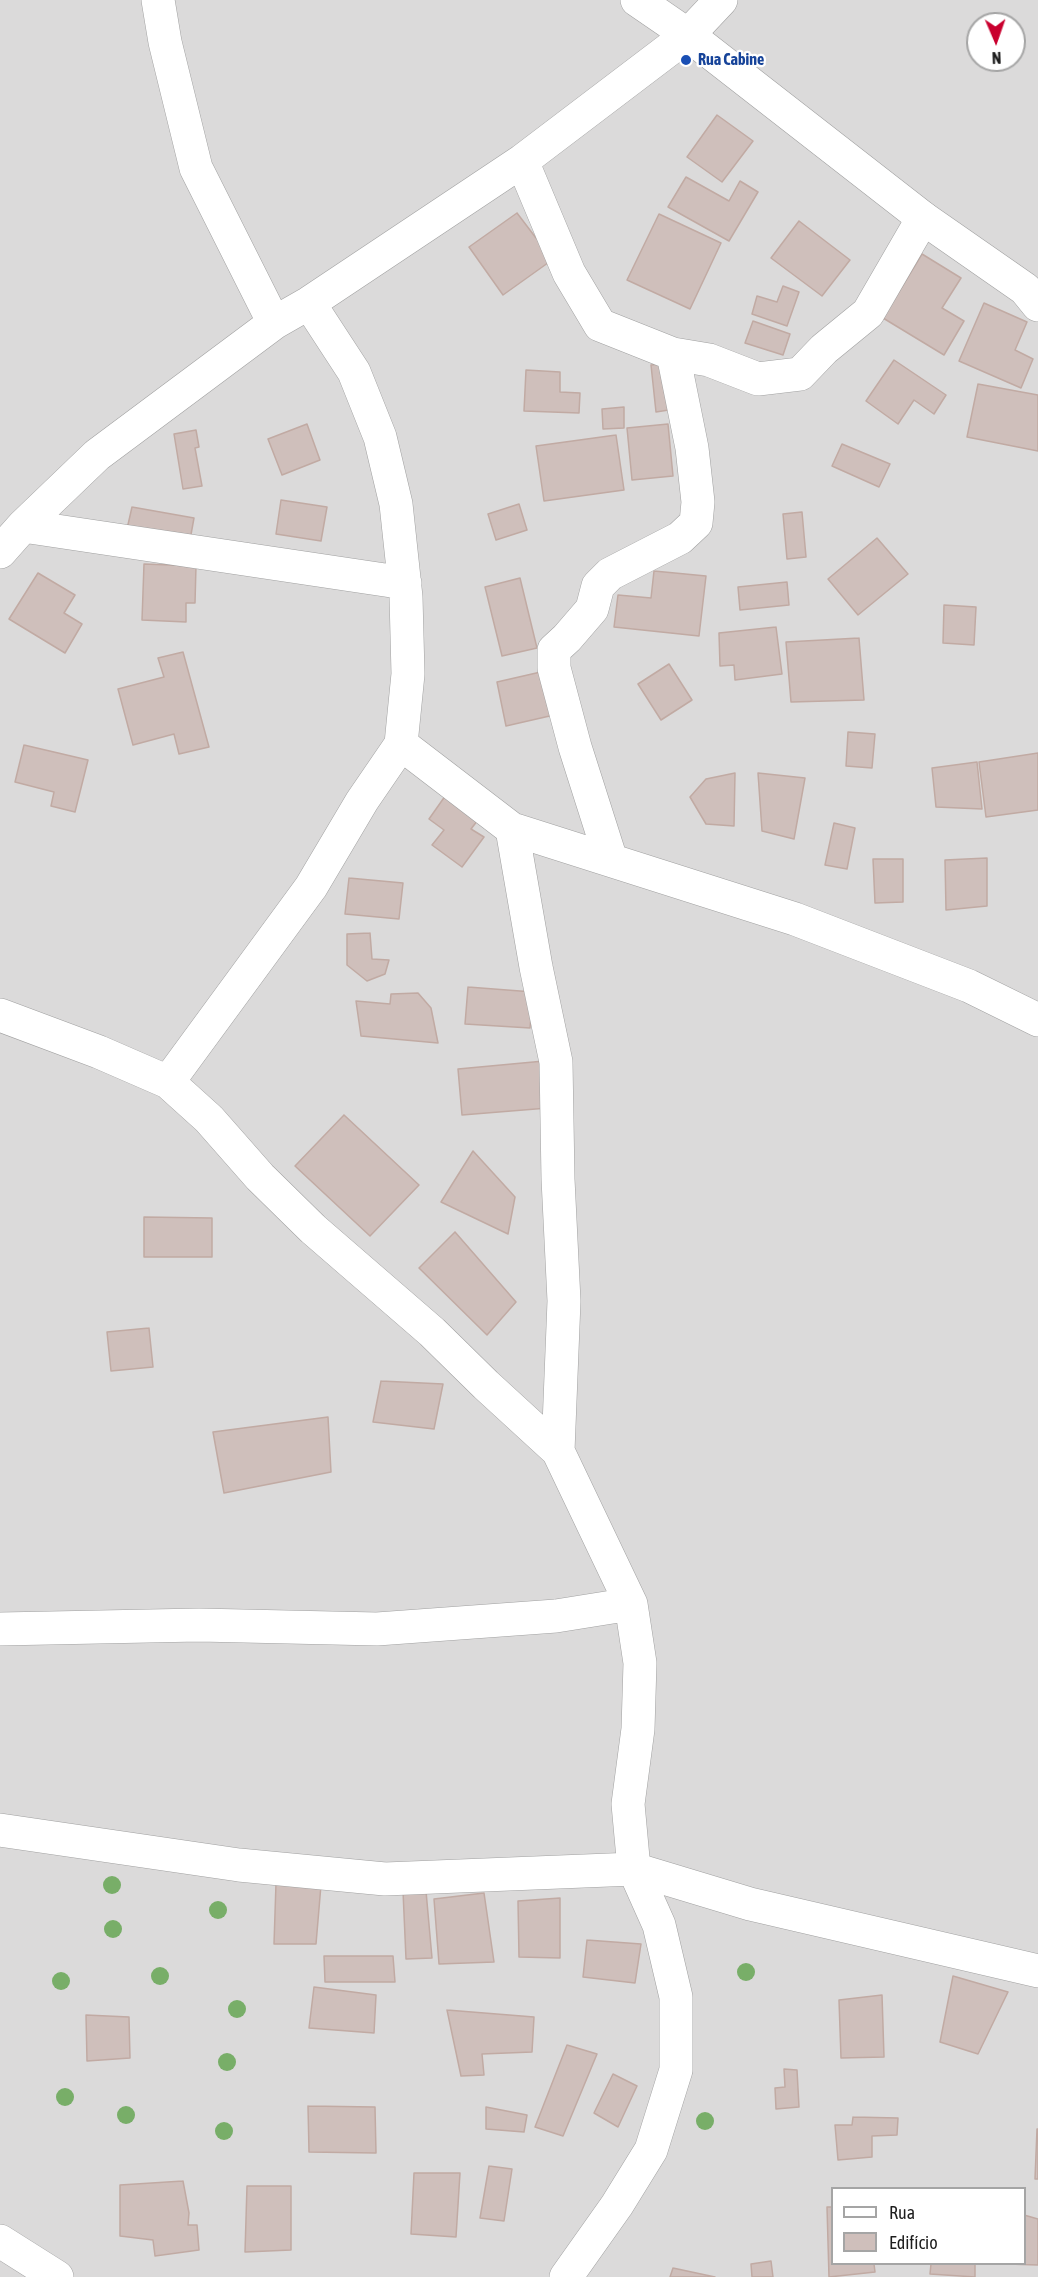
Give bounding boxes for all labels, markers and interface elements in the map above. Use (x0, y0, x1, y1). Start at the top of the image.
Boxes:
north arrow (966, 12, 1026, 72)
text: N (992, 49, 1002, 67)
place label: Rua Cabine (698, 50, 764, 70)
marker: Rua Cabine (679, 53, 693, 67)
legend (831, 2187, 1026, 2265)
text: Rua (889, 2202, 915, 2223)
text: Edifício (889, 2232, 938, 2253)

